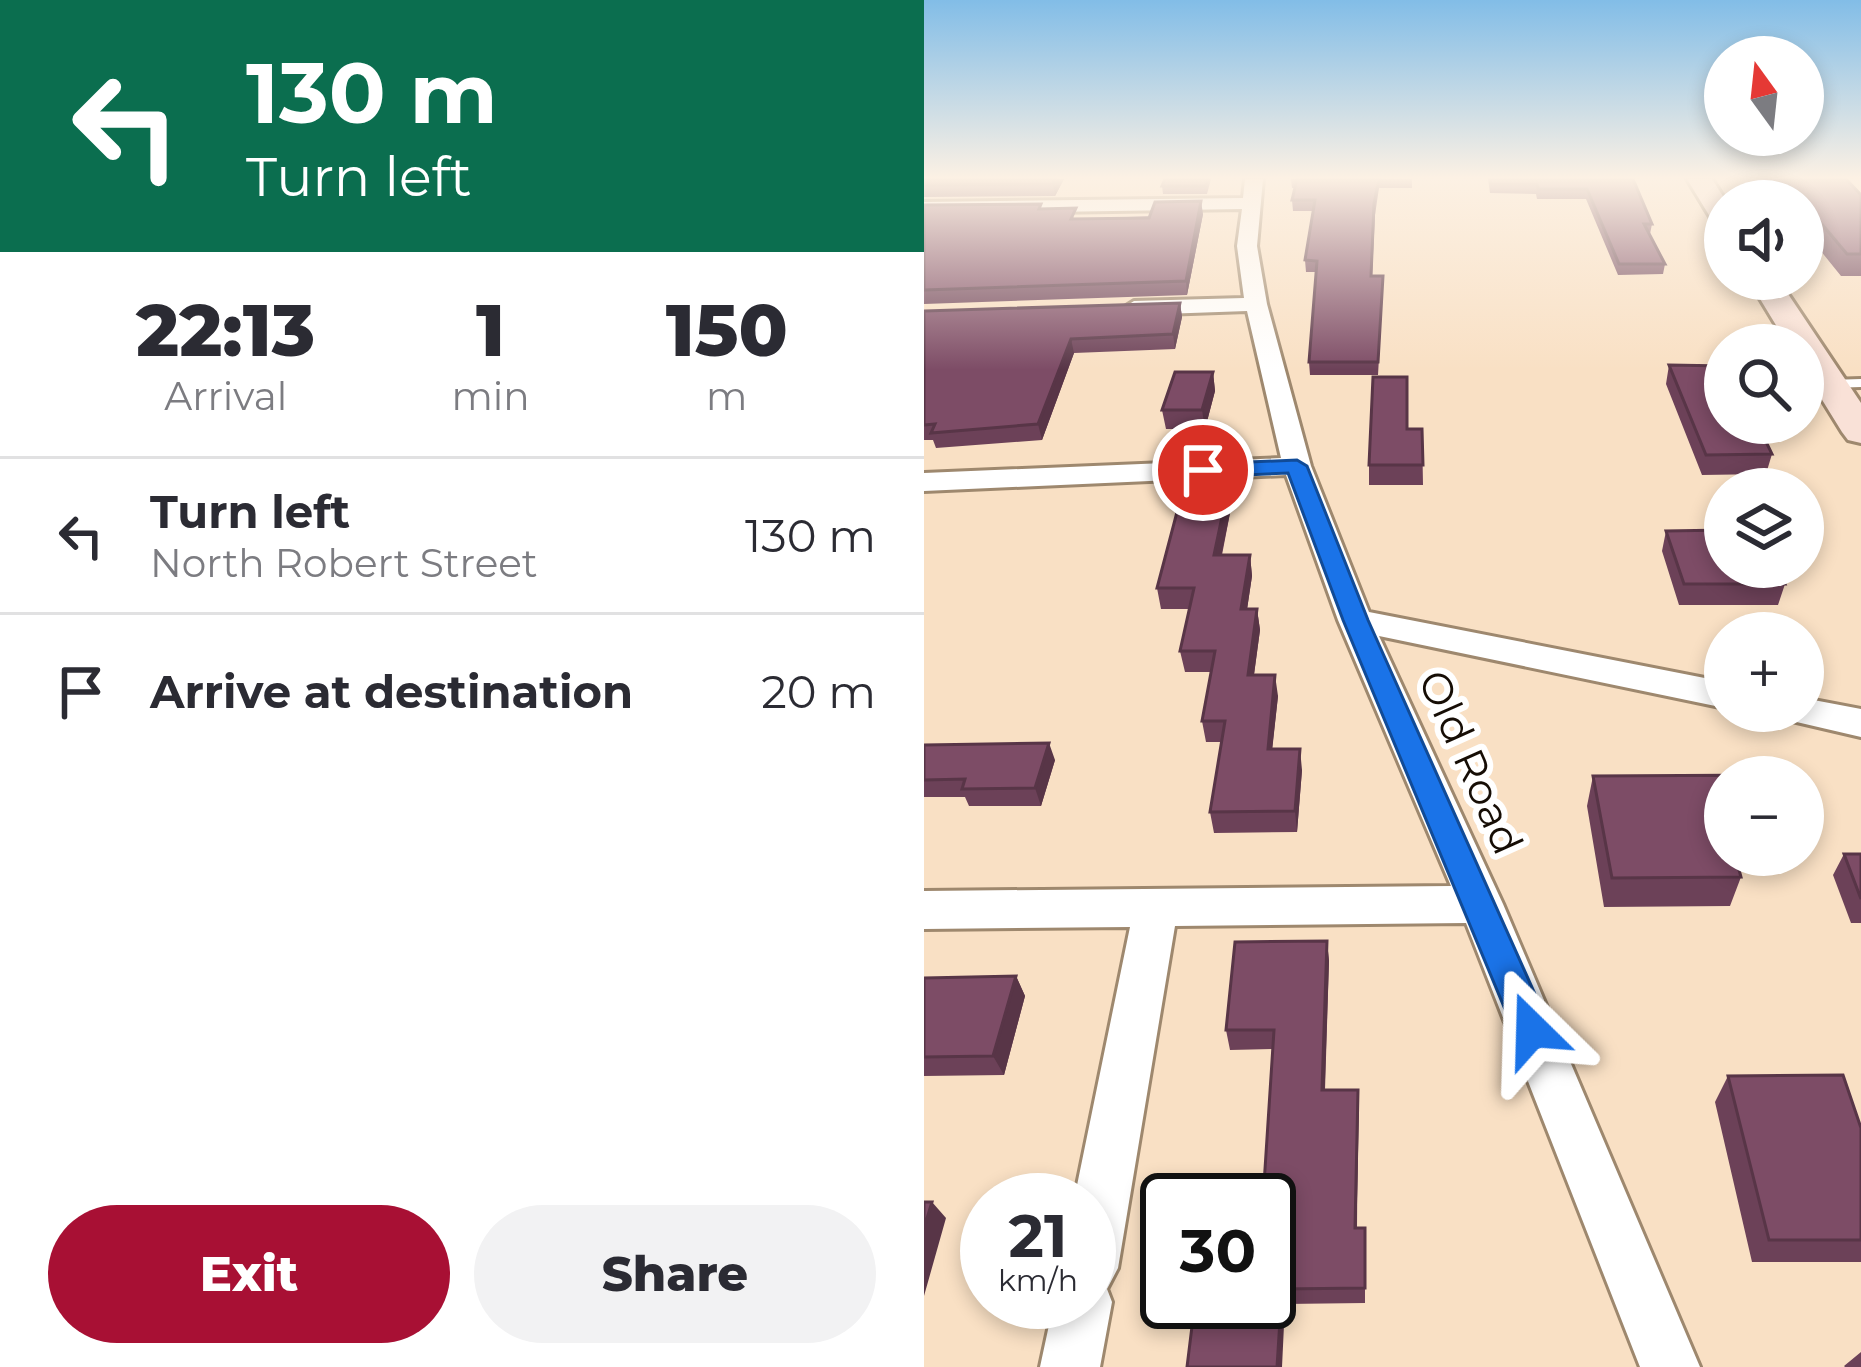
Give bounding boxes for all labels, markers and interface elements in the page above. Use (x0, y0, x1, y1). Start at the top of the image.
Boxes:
north arrow (1704, 36, 1824, 156)
map controls (1704, 36, 1824, 876)
text: 130 m (246, 42, 498, 144)
icon: left (48, 48, 204, 204)
text: Turn left (246, 144, 472, 210)
button: sound (1704, 180, 1824, 300)
text: 22:13 (136, 286, 315, 374)
text: 1 (476, 286, 505, 374)
text: 150 (666, 286, 788, 374)
button: search (1704, 324, 1824, 444)
text: Arrival (164, 372, 287, 420)
text: min (451, 372, 530, 420)
text: m (706, 372, 747, 420)
pin (1152, 419, 1254, 521)
icon: arrive (1170, 437, 1236, 503)
button: layers (1704, 468, 1824, 588)
text: Turn left (150, 484, 350, 539)
icon: left (48, 503, 114, 569)
text: 130 m (745, 508, 876, 563)
text: North Robert Street (150, 539, 538, 587)
button: + (1704, 612, 1824, 732)
icon: arrive (48, 659, 114, 725)
street label: Old Road (1407, 662, 1535, 862)
text: Arrive at destination (150, 664, 633, 719)
text: 20 m (761, 664, 876, 719)
button: − (1704, 756, 1824, 876)
position arrow (1469, 967, 1595, 1093)
speed limit sign: 30 (1140, 1173, 1296, 1329)
text: 21 (1009, 1199, 1067, 1272)
button: Exit (48, 1205, 450, 1343)
button: Share (474, 1205, 876, 1343)
text: km/h (998, 1262, 1078, 1299)

